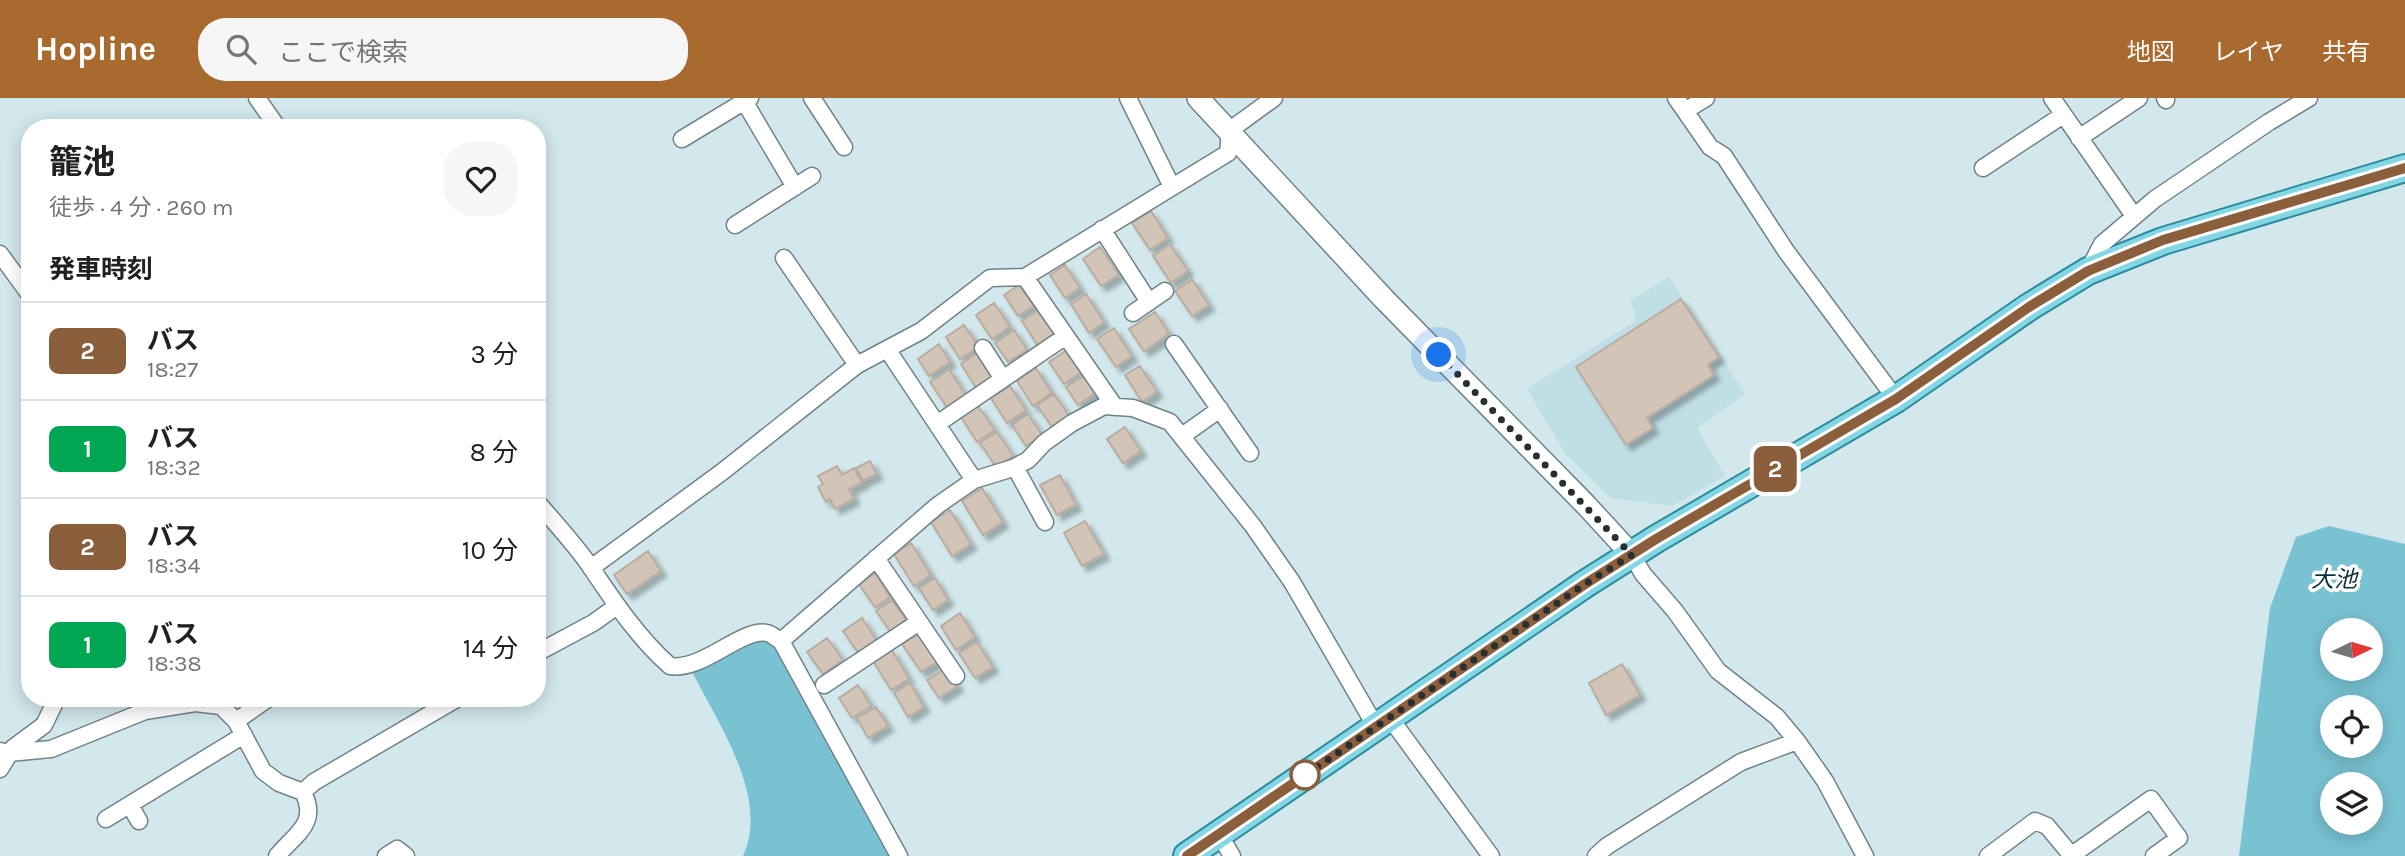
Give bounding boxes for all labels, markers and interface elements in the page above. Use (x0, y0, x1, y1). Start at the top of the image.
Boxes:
search box (198, 18, 688, 81)
text: Hopline (35, 30, 156, 68)
icon: search (222, 30, 260, 68)
text: ここで検索 (278, 37, 408, 68)
text: 地図 (2127, 38, 2175, 66)
text: レイヤ (2213, 38, 2284, 66)
text: 共有 (2322, 38, 2370, 66)
button: heart (444, 142, 518, 216)
text: 籠池 (49, 143, 115, 181)
text: 徒歩 · 4 分 · 260 m (49, 194, 234, 221)
text: 発車時刻 (49, 254, 153, 285)
text: バス (147, 325, 199, 356)
text: 2 (80, 337, 95, 365)
your location (1421, 337, 1456, 372)
text: 3 分 (470, 339, 518, 370)
text: 18:27 (147, 356, 198, 383)
text: バス (147, 423, 199, 454)
text: 1 (83, 435, 92, 463)
text: 8 分 (470, 437, 518, 468)
line badge: 2 (1752, 446, 1798, 492)
text: 18:32 (147, 454, 201, 481)
text: 2 (1768, 455, 1782, 483)
text: バス (147, 521, 199, 552)
text: 2 (80, 533, 95, 561)
text: 10 分 (462, 535, 518, 566)
text: 18:34 (147, 552, 200, 579)
water label: 大池 (2311, 566, 2359, 593)
north arrow (2320, 618, 2384, 681)
map controls (2320, 618, 2383, 835)
text: バス (147, 619, 199, 650)
text: 1 (83, 631, 92, 659)
text: 14 分 (463, 633, 518, 664)
text: 18:38 (147, 650, 202, 677)
button: locate (2320, 695, 2383, 758)
unlabelled marker (1290, 760, 1320, 790)
button: layers (2320, 772, 2383, 835)

